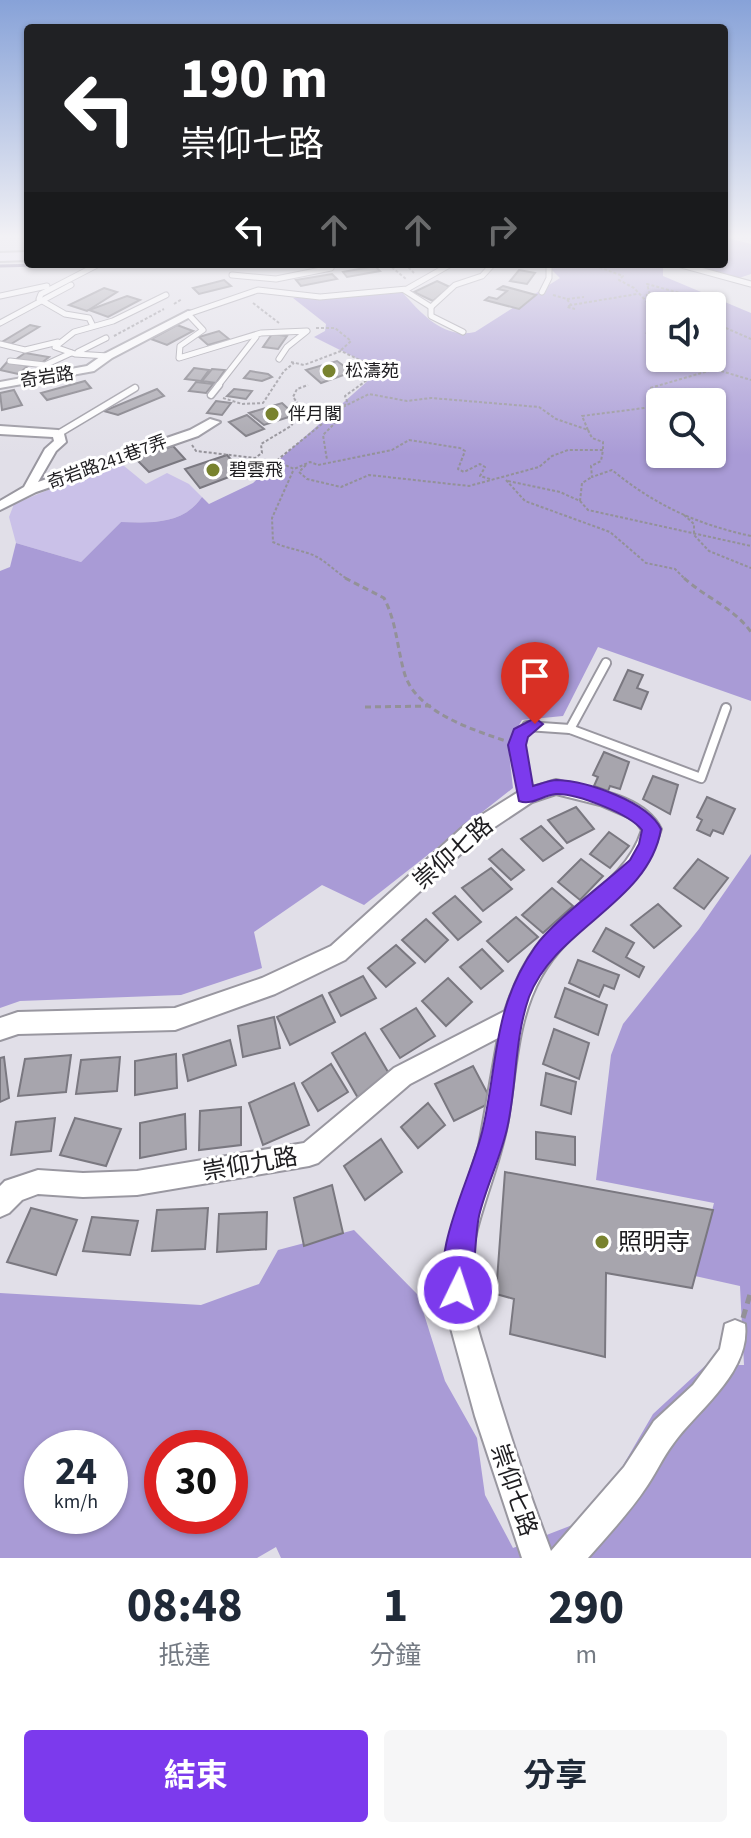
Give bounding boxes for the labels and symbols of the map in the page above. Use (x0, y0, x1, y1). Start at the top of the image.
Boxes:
place label: 松濤苑 (345, 359, 399, 384)
street label: 奇岩路 (18, 361, 76, 394)
marker: 松濤苑 (320, 362, 338, 380)
place label: 伴月閣 (288, 402, 342, 427)
marker: 伴月閣 (263, 405, 281, 423)
street label: 奇岩路241巷7弄 (44, 429, 171, 496)
place label: 碧雲飛 (229, 458, 283, 483)
marker: 碧雲飛 (204, 461, 222, 479)
pin (501, 642, 569, 724)
street label: 崇仰七路 (406, 809, 501, 898)
street label: 崇仰九路 (200, 1139, 300, 1190)
place label: 照明寺 (618, 1225, 690, 1260)
marker: 照明寺 (593, 1233, 611, 1251)
position arrow (416, 1248, 500, 1332)
speed limit sign: 30 (144, 1430, 248, 1534)
street label: 崇仰七路 (481, 1439, 546, 1541)

